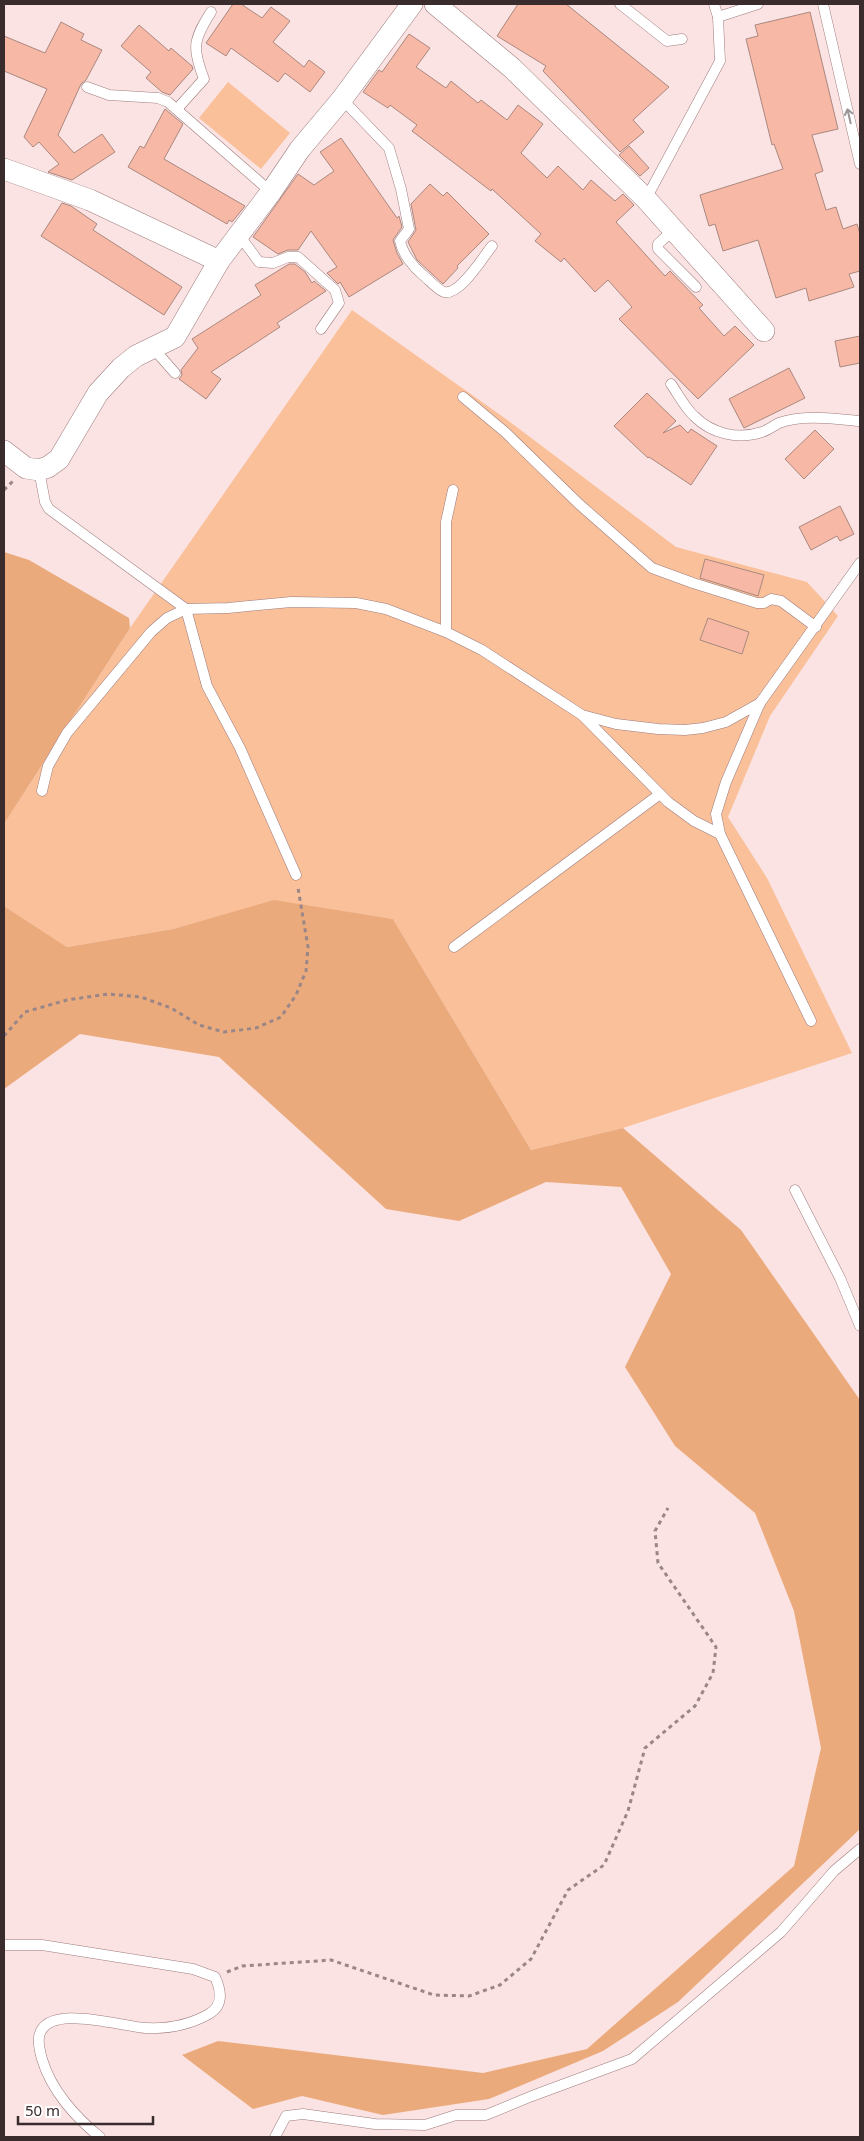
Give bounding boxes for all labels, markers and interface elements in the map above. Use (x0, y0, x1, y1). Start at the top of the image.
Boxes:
one-way arrow (844, 109, 853, 125)
scale bar (18, 2094, 152, 2126)
text: 50 m (25, 2100, 60, 2120)

